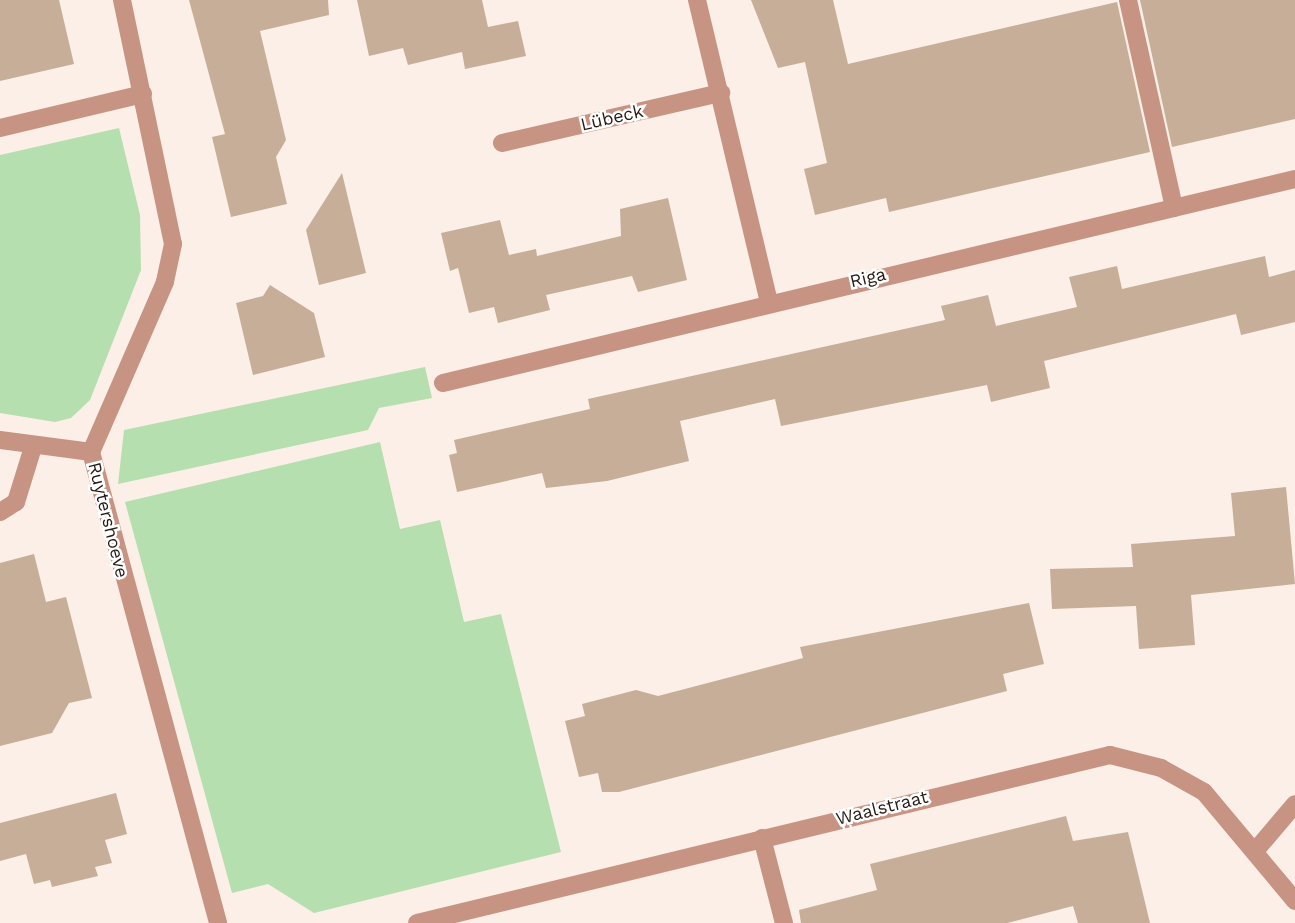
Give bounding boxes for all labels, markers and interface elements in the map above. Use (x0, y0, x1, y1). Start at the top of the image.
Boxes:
street label: Lübeck (579, 100, 645, 136)
street label: Riga (848, 263, 888, 293)
street label: Ruytershoeve (83, 460, 133, 580)
street label: Waalstraat (834, 786, 930, 830)

